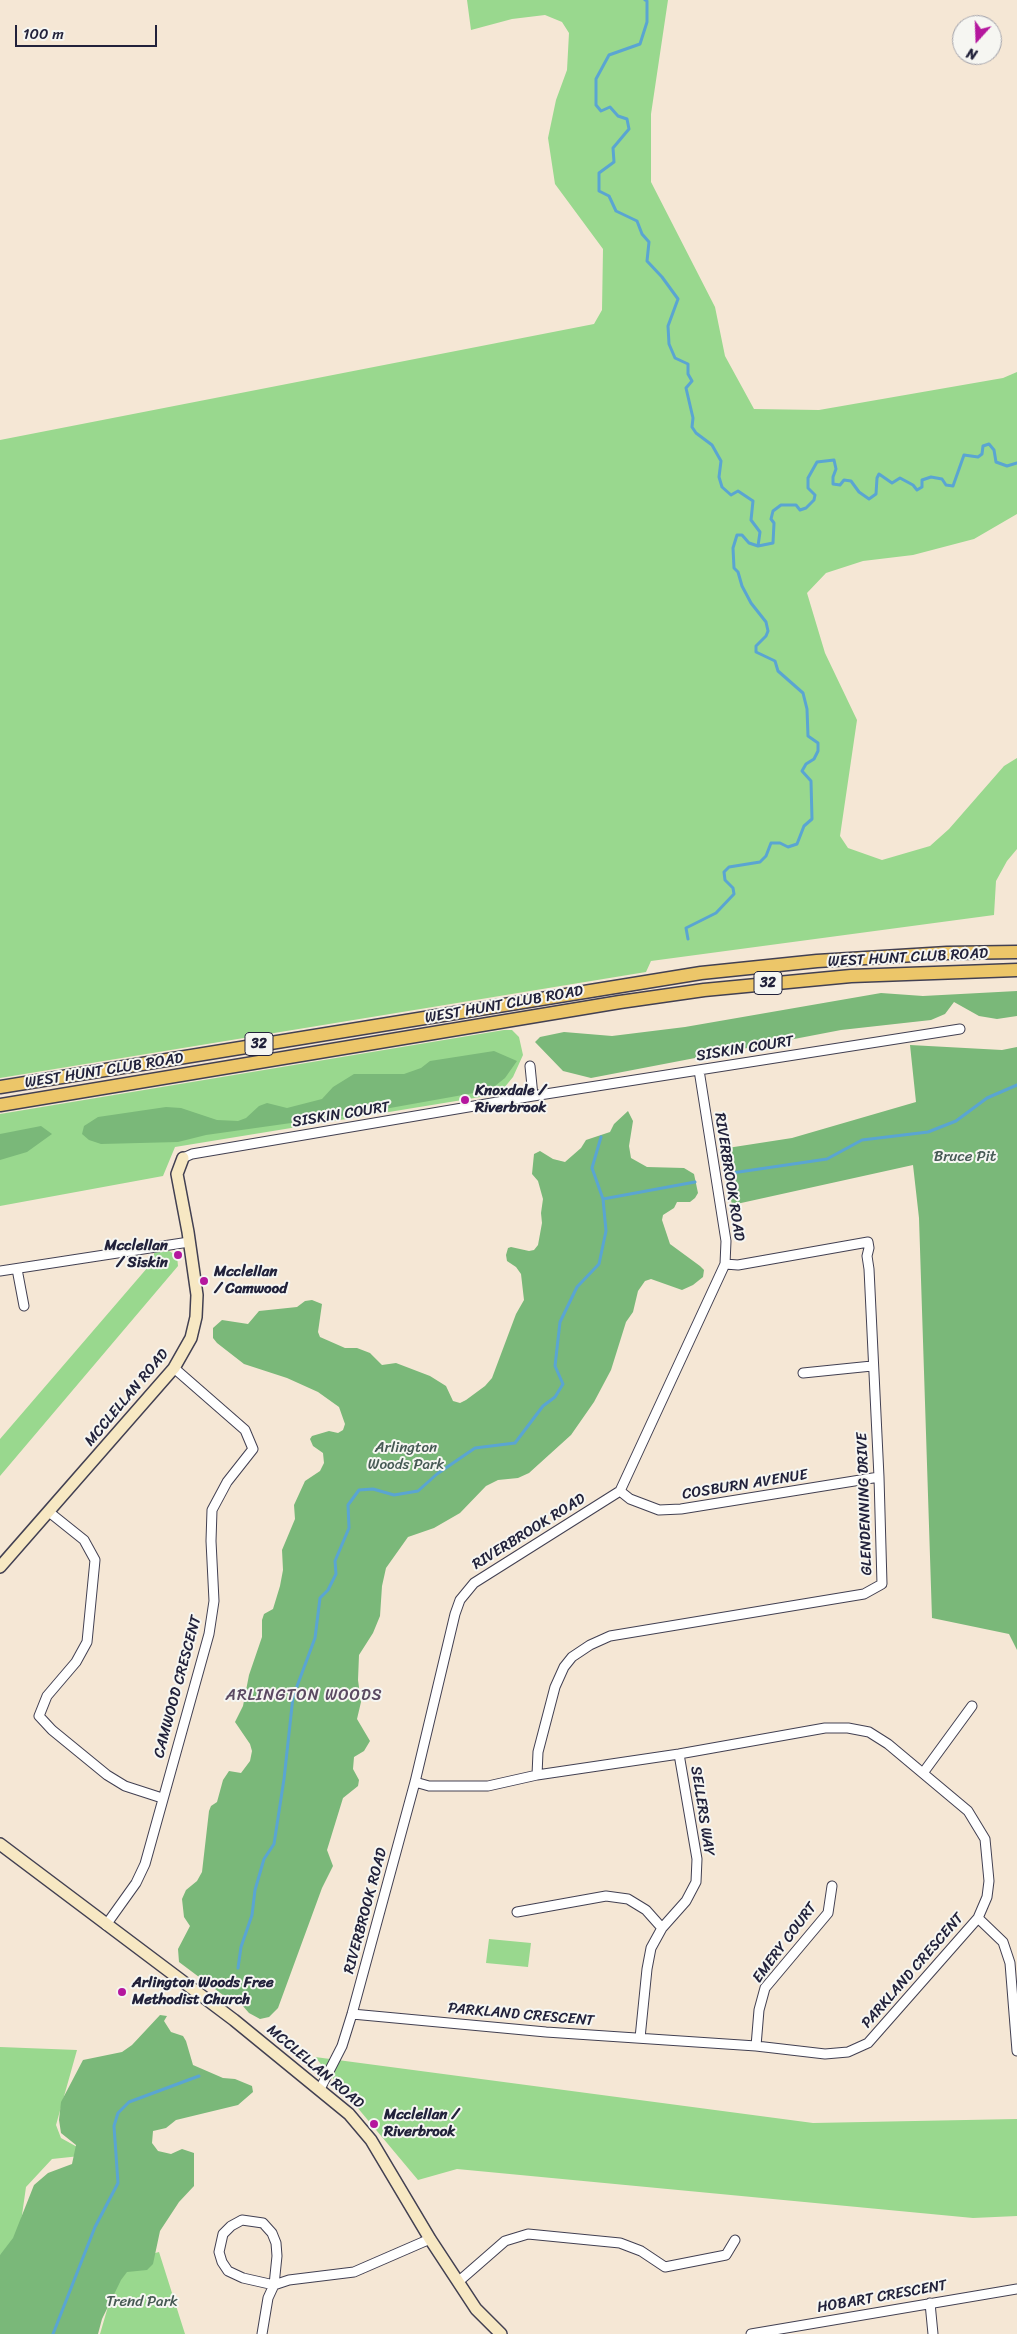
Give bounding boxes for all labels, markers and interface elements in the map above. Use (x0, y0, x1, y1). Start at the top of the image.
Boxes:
scale bar (18, 15, 160, 47)
north arrow (952, 15, 1002, 65)
text: 100 m (23, 21, 64, 47)
text: N (963, 40, 981, 67)
street label: WEST HUNT CLUB ROAD (827, 945, 989, 971)
road number: 32 (754, 971, 782, 994)
street label: WEST HUNT CLUB ROAD (423, 982, 585, 1028)
road number: 32 (245, 1032, 273, 1056)
street label: SISKIN COURT (695, 1032, 795, 1066)
street label: WEST HUNT CLUB ROAD (23, 1050, 185, 1092)
place label: Knoxdale / Riverbrook (475, 1082, 546, 1117)
marker: Knoxdale / Riverbrook (459, 1094, 471, 1106)
street label: SISKIN COURT (291, 1098, 391, 1132)
street label: RIVERBROOK ROAD (710, 1112, 748, 1242)
park label: Bruce Pit (934, 1148, 996, 1166)
place label: Mcclellan / Siskin (105, 1237, 168, 1272)
marker: Mcclellan / Siskin (172, 1249, 184, 1261)
place label: Mcclellan / Camwood (214, 1263, 287, 1298)
marker: Mcclellan / Camwood (198, 1275, 210, 1287)
street label: MCCLELLAN ROAD (81, 1346, 173, 1450)
street label: GLENDENNING DRIVE (854, 1432, 876, 1576)
park label: Arlington Woods Park (368, 1439, 444, 1474)
street label: COSBURN AVENUE (681, 1466, 809, 1504)
street label: RIVERBROOK ROAD (469, 1490, 589, 1574)
street label: CAMWOOD CRESCENT (150, 1614, 206, 1760)
district label: ARLINGTON WOODS (225, 1686, 383, 1706)
street label: SELLERS WAY (686, 1765, 718, 1857)
street label: RIVERBROOK ROAD (341, 1846, 391, 1976)
street label: EMERY COURT (749, 1899, 821, 1987)
street label: PARKLAND CRESCENT (858, 1910, 968, 2032)
place label: Arlington Woods Free Methodist Church (132, 1974, 274, 2009)
marker: Arlington Woods Free Methodist Church (116, 1986, 128, 1998)
street label: PARKLAND CRESCENT (447, 2000, 595, 2030)
street label: MCCLELLAN ROAD (263, 2021, 367, 2113)
place label: Mcclellan / Riverbrook (384, 2106, 459, 2141)
marker: Mcclellan / Riverbrook (368, 2118, 380, 2130)
street label: HOBART CRESCENT (816, 2277, 948, 2317)
park label: Trend Park (106, 2293, 178, 2311)

